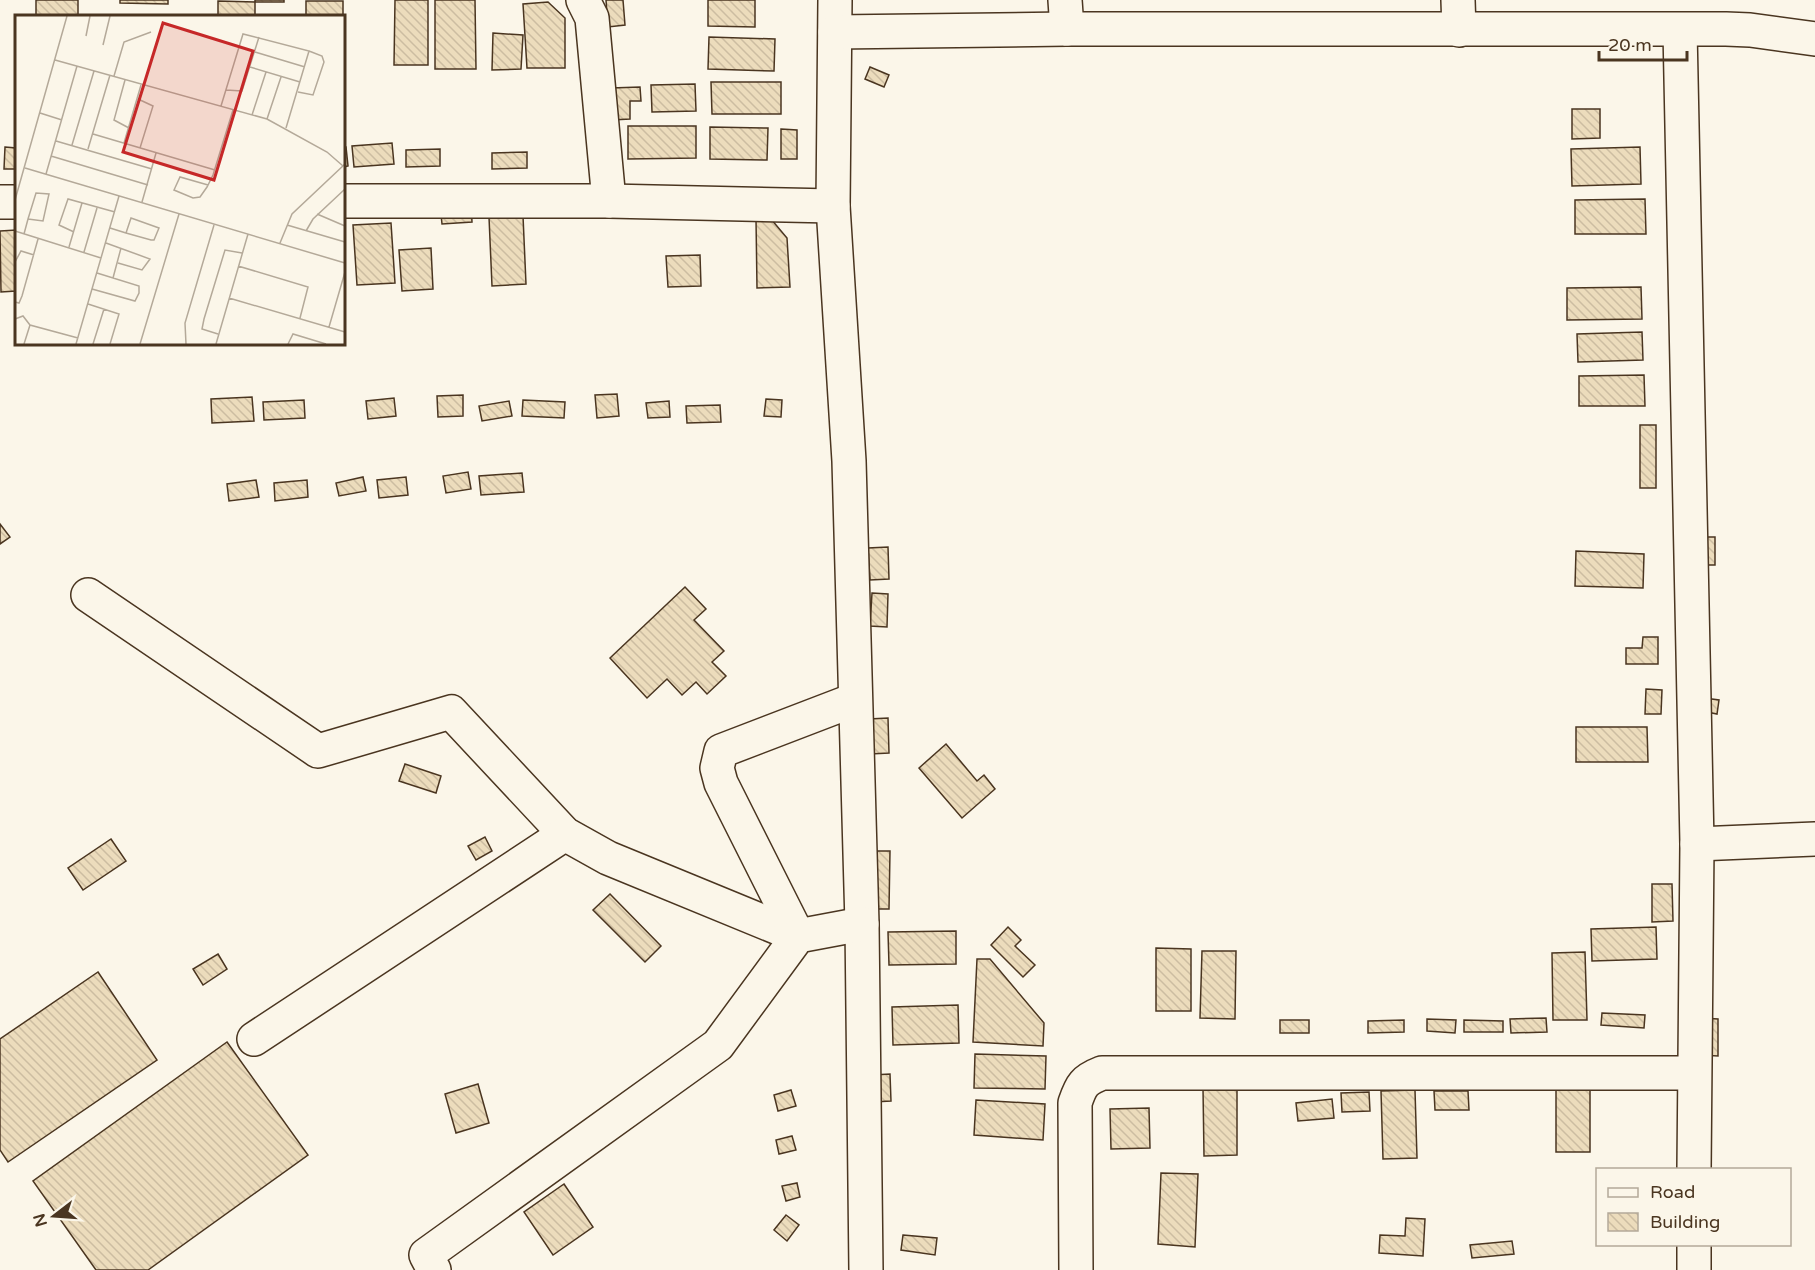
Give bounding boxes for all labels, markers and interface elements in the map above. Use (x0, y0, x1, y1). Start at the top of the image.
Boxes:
inset map (15, 15, 345, 345)
scale bar (1599, 24, 1688, 62)
text: 20 m (1608, 34, 1652, 56)
legend (1596, 1168, 1791, 1246)
text: Road (1650, 1181, 1695, 1203)
north arrow (24, 1186, 84, 1246)
text: N (29, 1211, 52, 1229)
text: Building (1650, 1211, 1720, 1233)

